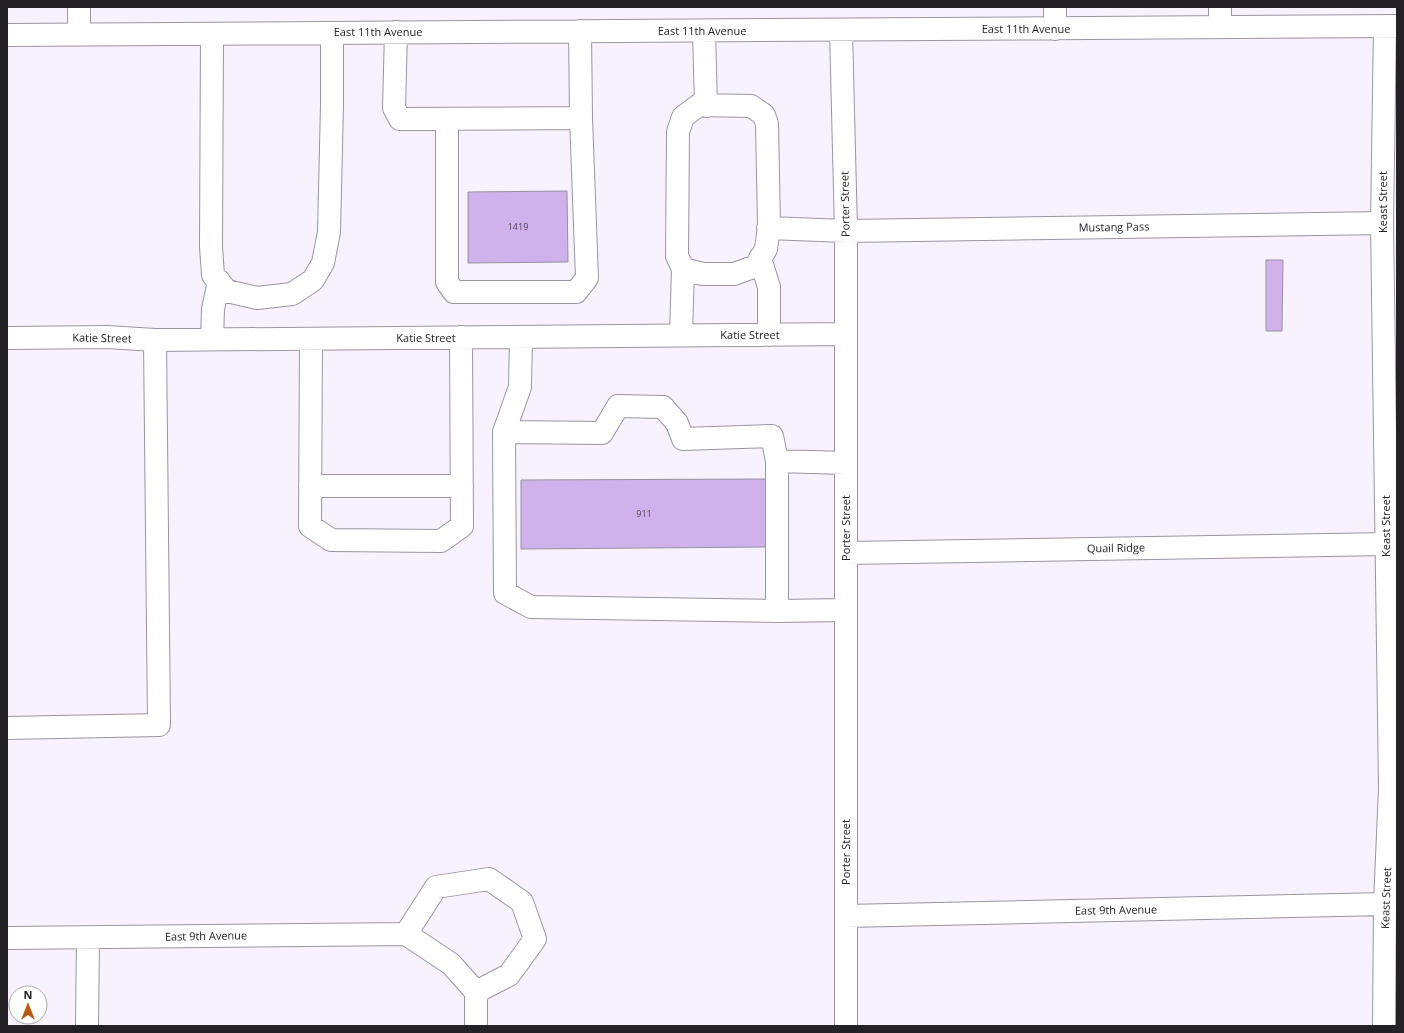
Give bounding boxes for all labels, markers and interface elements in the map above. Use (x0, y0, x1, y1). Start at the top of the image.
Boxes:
street label: East 11th Avenue (982, 21, 1070, 36)
street label: East 11th Avenue (658, 23, 746, 38)
street label: East 11th Avenue (334, 24, 422, 39)
street label: Porter Street (836, 171, 853, 237)
street label: Keast Street (1375, 171, 1390, 233)
street label: Mustang Pass (1079, 218, 1149, 235)
house number: 1419 (508, 220, 528, 233)
street label: Katie Street (720, 327, 780, 342)
street label: Katie Street (72, 329, 132, 346)
street label: Katie Street (396, 330, 456, 345)
street label: Porter Street (838, 495, 853, 561)
street label: Keast Street (1378, 495, 1393, 557)
house number: 911 (636, 507, 652, 520)
street label: Quail Ridge (1087, 539, 1145, 556)
street label: Porter Street (838, 819, 853, 885)
street label: Keast Street (1377, 867, 1394, 929)
street label: East 9th Avenue (1075, 901, 1157, 918)
street label: East 9th Avenue (165, 927, 247, 944)
north arrow (8, 985, 48, 1025)
text: N (24, 987, 32, 1002)

